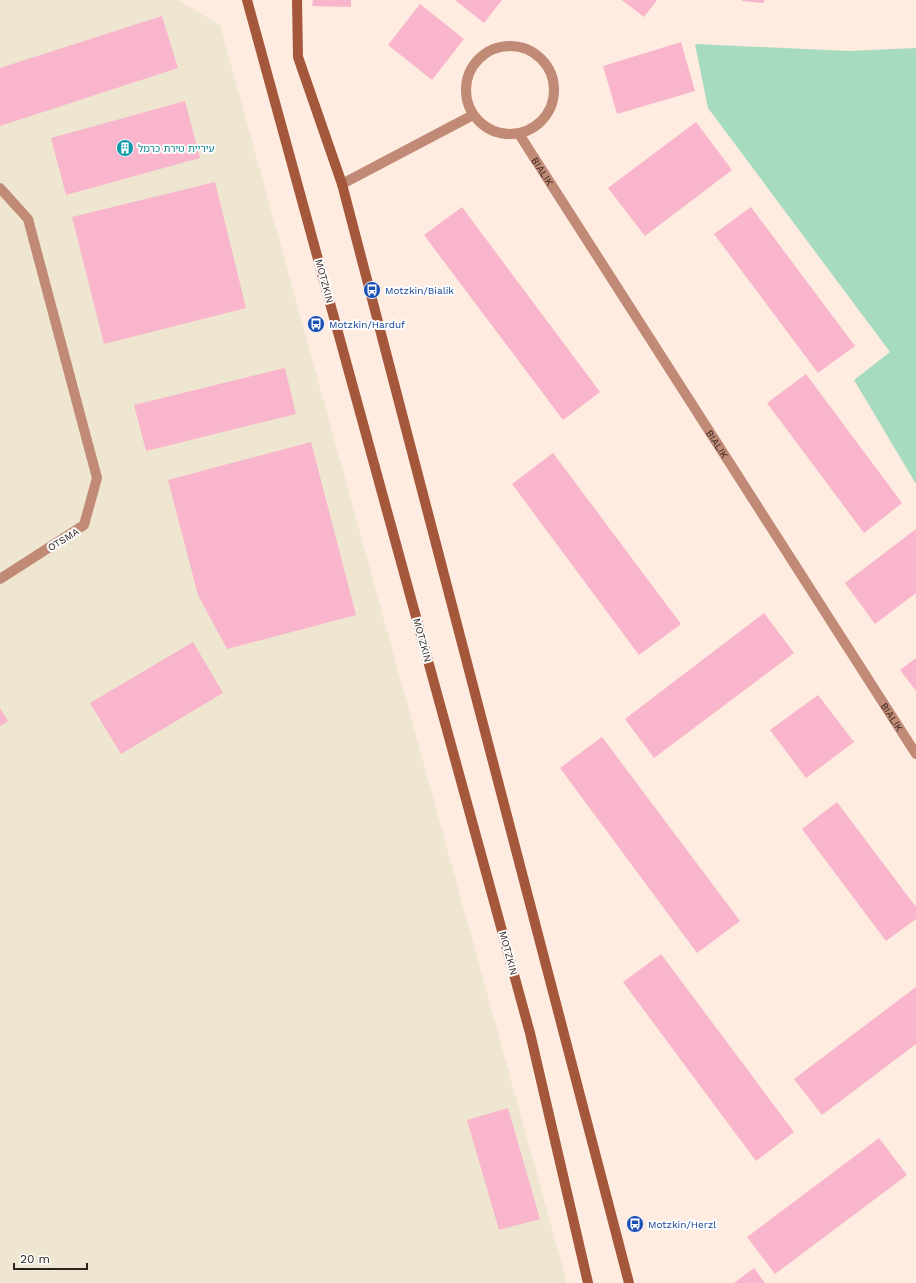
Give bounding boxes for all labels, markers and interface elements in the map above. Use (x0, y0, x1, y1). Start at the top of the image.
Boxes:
building icon: עיריית טירת כרמל (115, 138, 135, 158)
place label: עיריית טירת כרמל (138, 143, 214, 154)
street label: BIALIK (529, 155, 556, 188)
street label: MOTZKIN (313, 258, 336, 304)
bus stop icon: Motzkin/Bialik (362, 280, 382, 300)
place label: Motzkin/Bialik (385, 285, 454, 296)
bus stop icon: Motzkin/Harduf (306, 314, 326, 334)
place label: Motzkin/Harduf (329, 319, 405, 330)
street label: BIALIK (704, 428, 730, 461)
street label: OTSMA (46, 525, 81, 553)
street label: MOTZKIN (411, 617, 434, 663)
street label: BIALIK (879, 701, 905, 734)
street label: MOTZKIN (497, 930, 520, 976)
bus stop icon: Motzkin/Herzl (625, 1214, 645, 1234)
place label: Motzkin/Herzl (648, 1219, 716, 1230)
scale bar (14, 1245, 87, 1271)
text: 20 m (20, 1252, 50, 1266)

